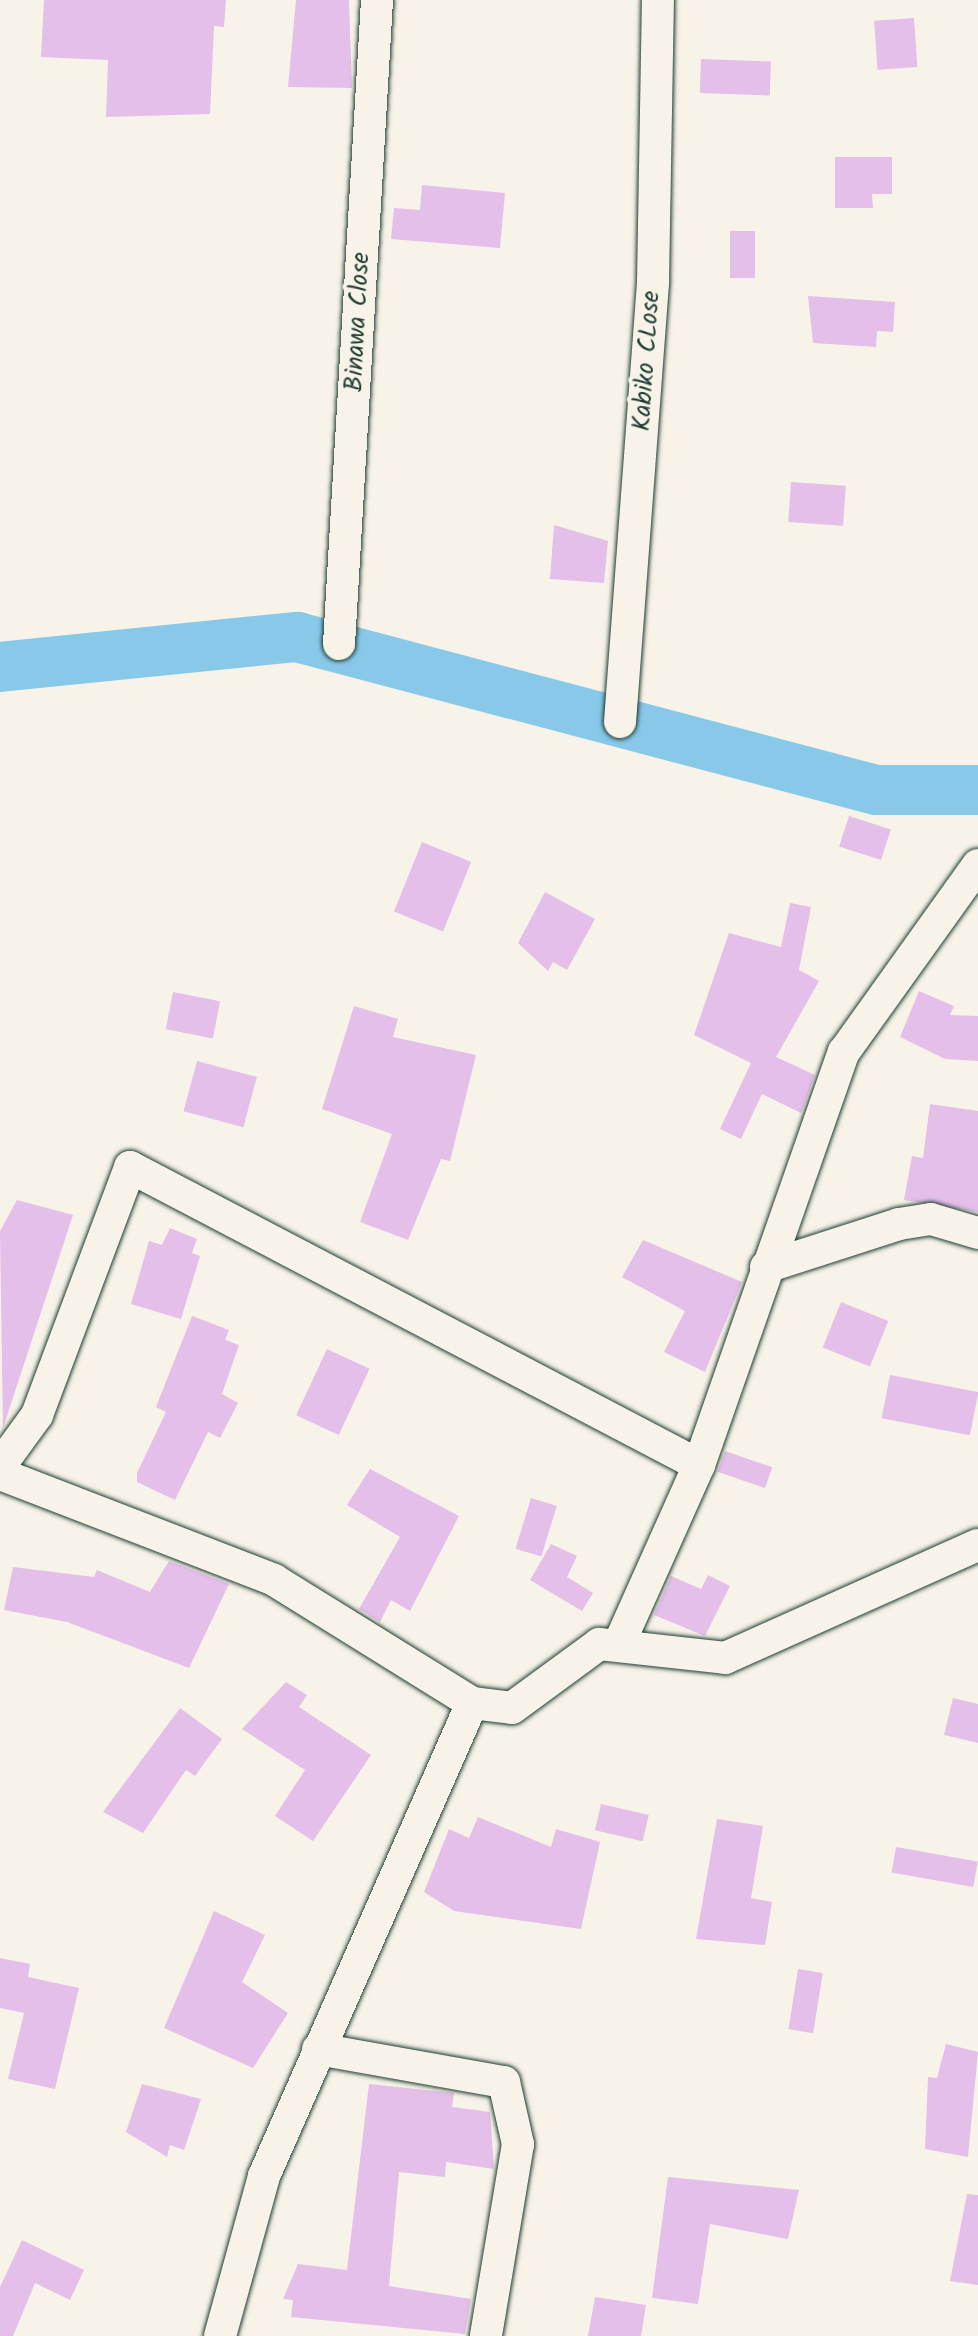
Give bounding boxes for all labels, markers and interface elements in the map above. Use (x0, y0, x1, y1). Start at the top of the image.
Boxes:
street label: Binawa Close (339, 251, 377, 393)
street label: Kabiko CLose (627, 290, 667, 432)

